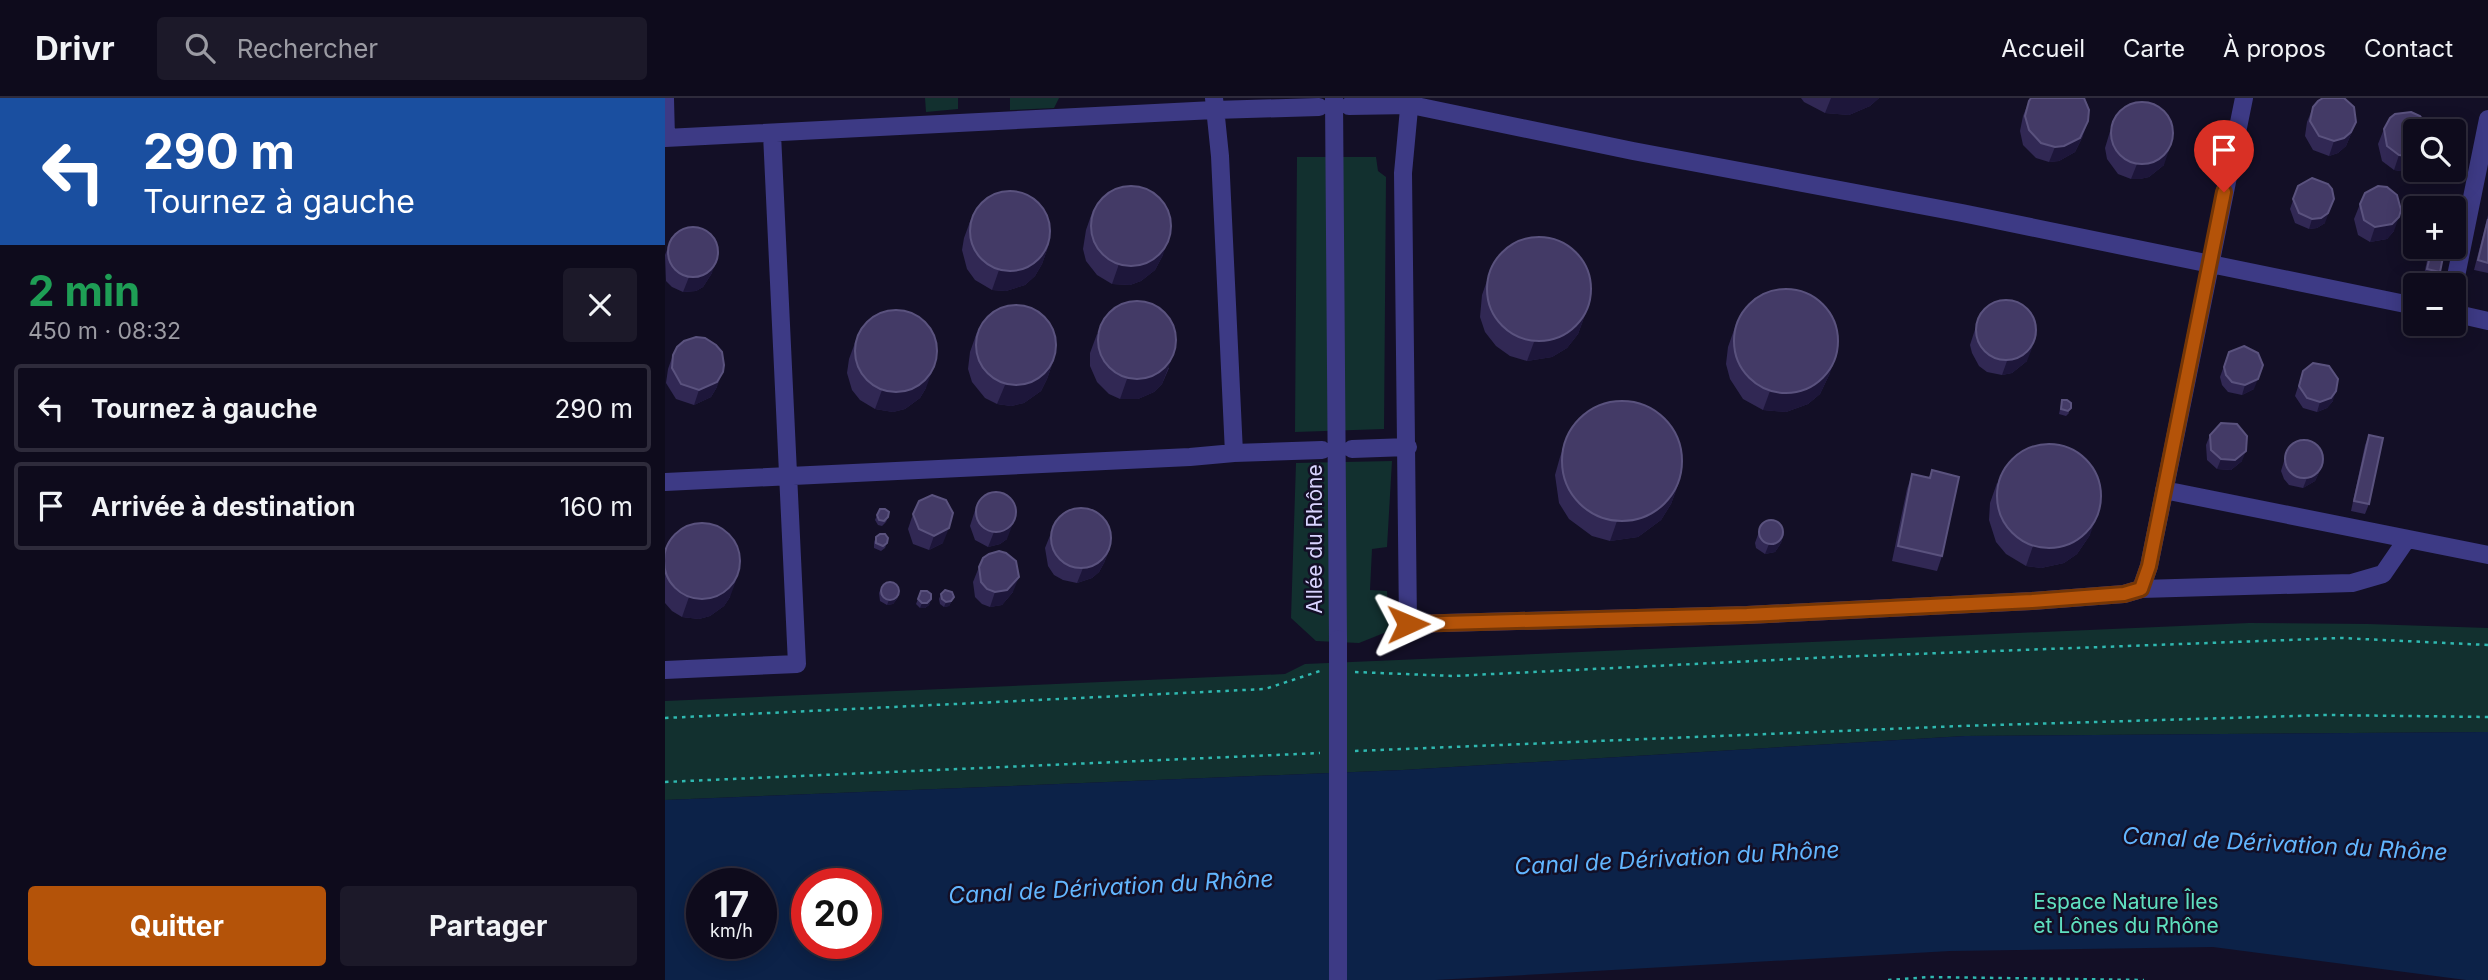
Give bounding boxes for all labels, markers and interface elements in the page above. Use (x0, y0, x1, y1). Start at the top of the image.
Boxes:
search box (157, 17, 647, 80)
text: Drivr (35, 28, 115, 68)
icon: search (181, 29, 219, 67)
text: Rechercher (237, 33, 378, 64)
text: Accueil (2001, 34, 2085, 63)
text: Carte (2123, 34, 2185, 63)
text: À propos (2223, 34, 2326, 63)
text: Contact (2364, 34, 2453, 63)
map controls (2403, 119, 2466, 336)
button: search (2403, 119, 2466, 182)
pin (2194, 120, 2254, 192)
text: 290 m (143, 122, 295, 181)
icon: left (28, 126, 119, 217)
icon: arrive (2205, 131, 2243, 169)
text: Tournez à gauche (143, 182, 415, 221)
button: + (2403, 196, 2466, 259)
text: 2 min (28, 265, 140, 316)
button: close (563, 268, 637, 342)
button: − (2403, 273, 2466, 336)
text: 450 m · 08:32 (28, 317, 181, 345)
icon: left (32, 389, 70, 427)
text: Tournez à gauche (91, 393, 317, 424)
text: 290 m (555, 393, 633, 424)
street label: Allée du Rhône (1302, 464, 1327, 614)
icon: arrive (32, 487, 70, 525)
text: Arrivée à destination (91, 491, 356, 522)
text: 160 m (560, 491, 633, 522)
position arrow (1371, 587, 1445, 661)
water label: Canal de Dérivation du Rhône (2122, 821, 2448, 867)
water label: Canal de Dérivation du Rhône (1514, 835, 1840, 881)
water label: Canal de Dérivation du Rhône (948, 864, 1274, 910)
speed limit sign: 20 (791, 868, 882, 959)
text: 17 (714, 883, 749, 925)
button: Quitter (28, 886, 326, 966)
button: Partager (340, 886, 637, 966)
park label: Espace Nature Îles et Lônes du Rhône (2033, 888, 2219, 938)
text: km/h (710, 920, 753, 941)

